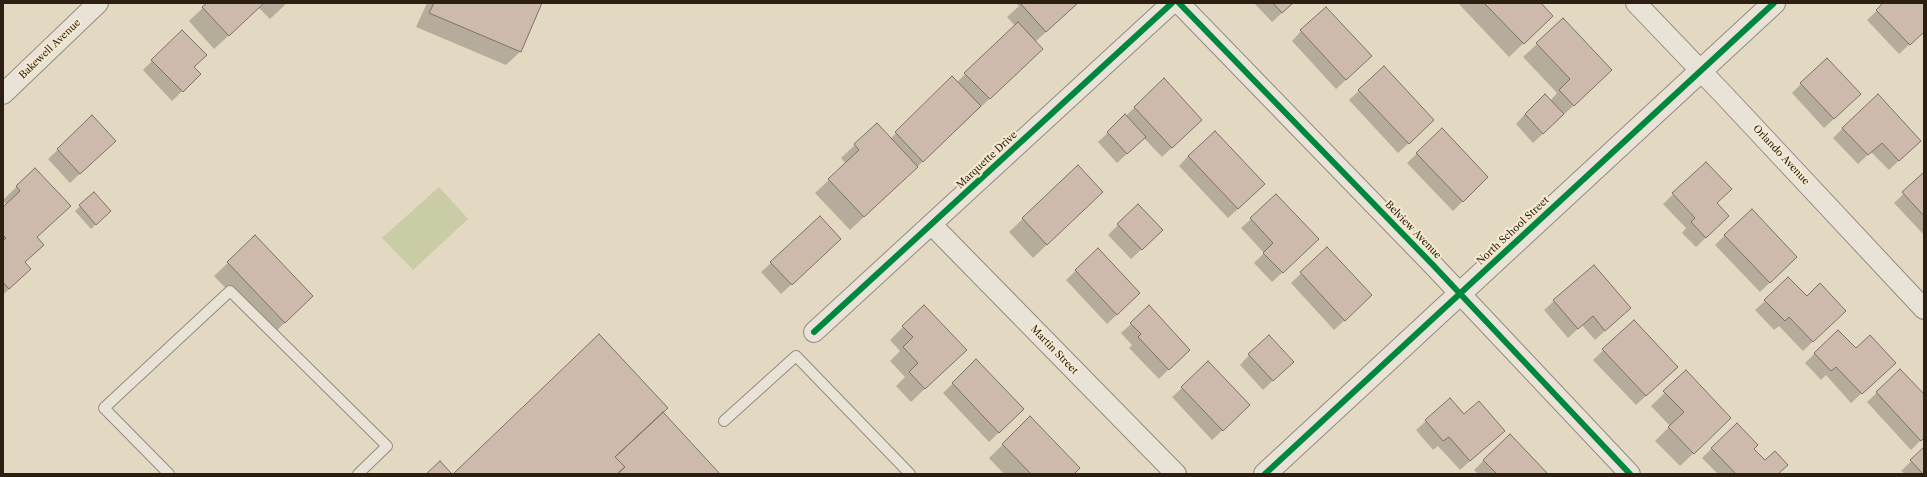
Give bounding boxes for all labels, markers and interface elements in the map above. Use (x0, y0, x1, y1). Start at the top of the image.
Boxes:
street label: Bakewell Avenue (17, 17, 83, 81)
street label: Orlando Avenue (1750, 123, 1812, 187)
street label: Marquette Drive (954, 129, 1020, 191)
street label: North School Street (1474, 194, 1552, 268)
street label: Belview Avenue (1382, 199, 1444, 261)
street label: Martin Street (1028, 323, 1080, 377)

